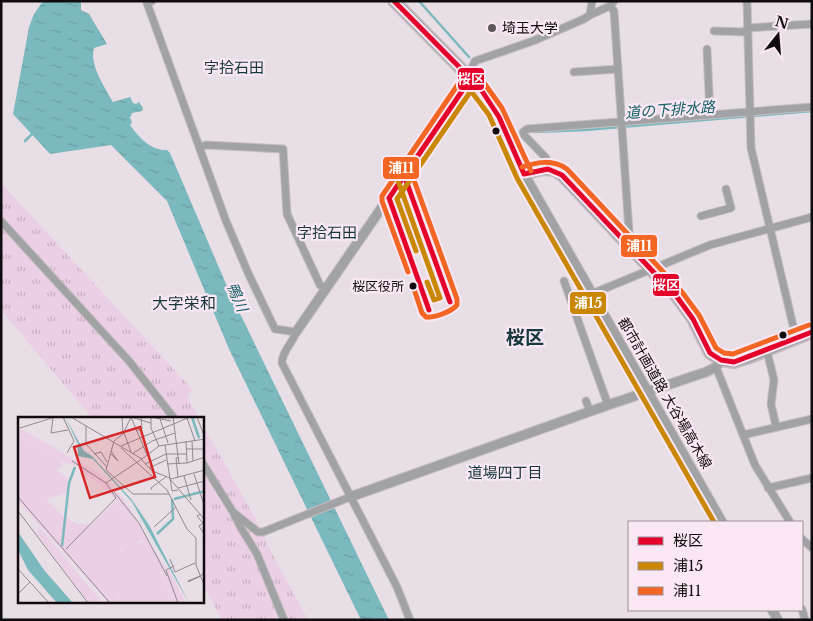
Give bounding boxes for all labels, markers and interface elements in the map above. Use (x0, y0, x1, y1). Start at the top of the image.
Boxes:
north arrow (753, 10, 803, 60)
text: N (773, 12, 791, 33)
place label: 埼玉大学 (502, 19, 558, 37)
marker: 埼玉大学 (486, 22, 498, 34)
district label: 字拾石田 (204, 58, 264, 77)
line badge: 桜区 (457, 67, 485, 91)
text: 桜区 (457, 70, 485, 88)
water label: 道の下排水路 (624, 97, 718, 122)
unlabelled marker (491, 126, 501, 136)
line badge: 浦11 (382, 156, 420, 180)
text: 浦11 (388, 159, 414, 177)
district label: 字拾石田 (297, 223, 357, 242)
line badge: 浦11 (620, 234, 658, 258)
text: 浦11 (626, 237, 652, 255)
line badge: 桜区 (652, 273, 680, 297)
text: 桜区 (652, 276, 680, 294)
place label: 桜区役所 (352, 278, 404, 295)
water label: 鴨川 (223, 279, 253, 316)
marker: 桜区役所 (408, 281, 418, 291)
line badge: 浦15 (569, 291, 607, 315)
district label: 大字栄和 (152, 293, 216, 313)
text: 浦15 (574, 294, 602, 312)
street label: 都市計画道路 大谷場高木線 (614, 314, 716, 472)
district label: 桜区 (506, 326, 544, 349)
unlabelled marker (778, 330, 788, 340)
inset map (18, 417, 204, 604)
district label: 道場四丁目 (467, 463, 543, 482)
legend (628, 521, 803, 611)
text: 桜区 (673, 531, 703, 550)
text: 浦15 (673, 556, 703, 575)
text: 浦11 (673, 581, 701, 600)

